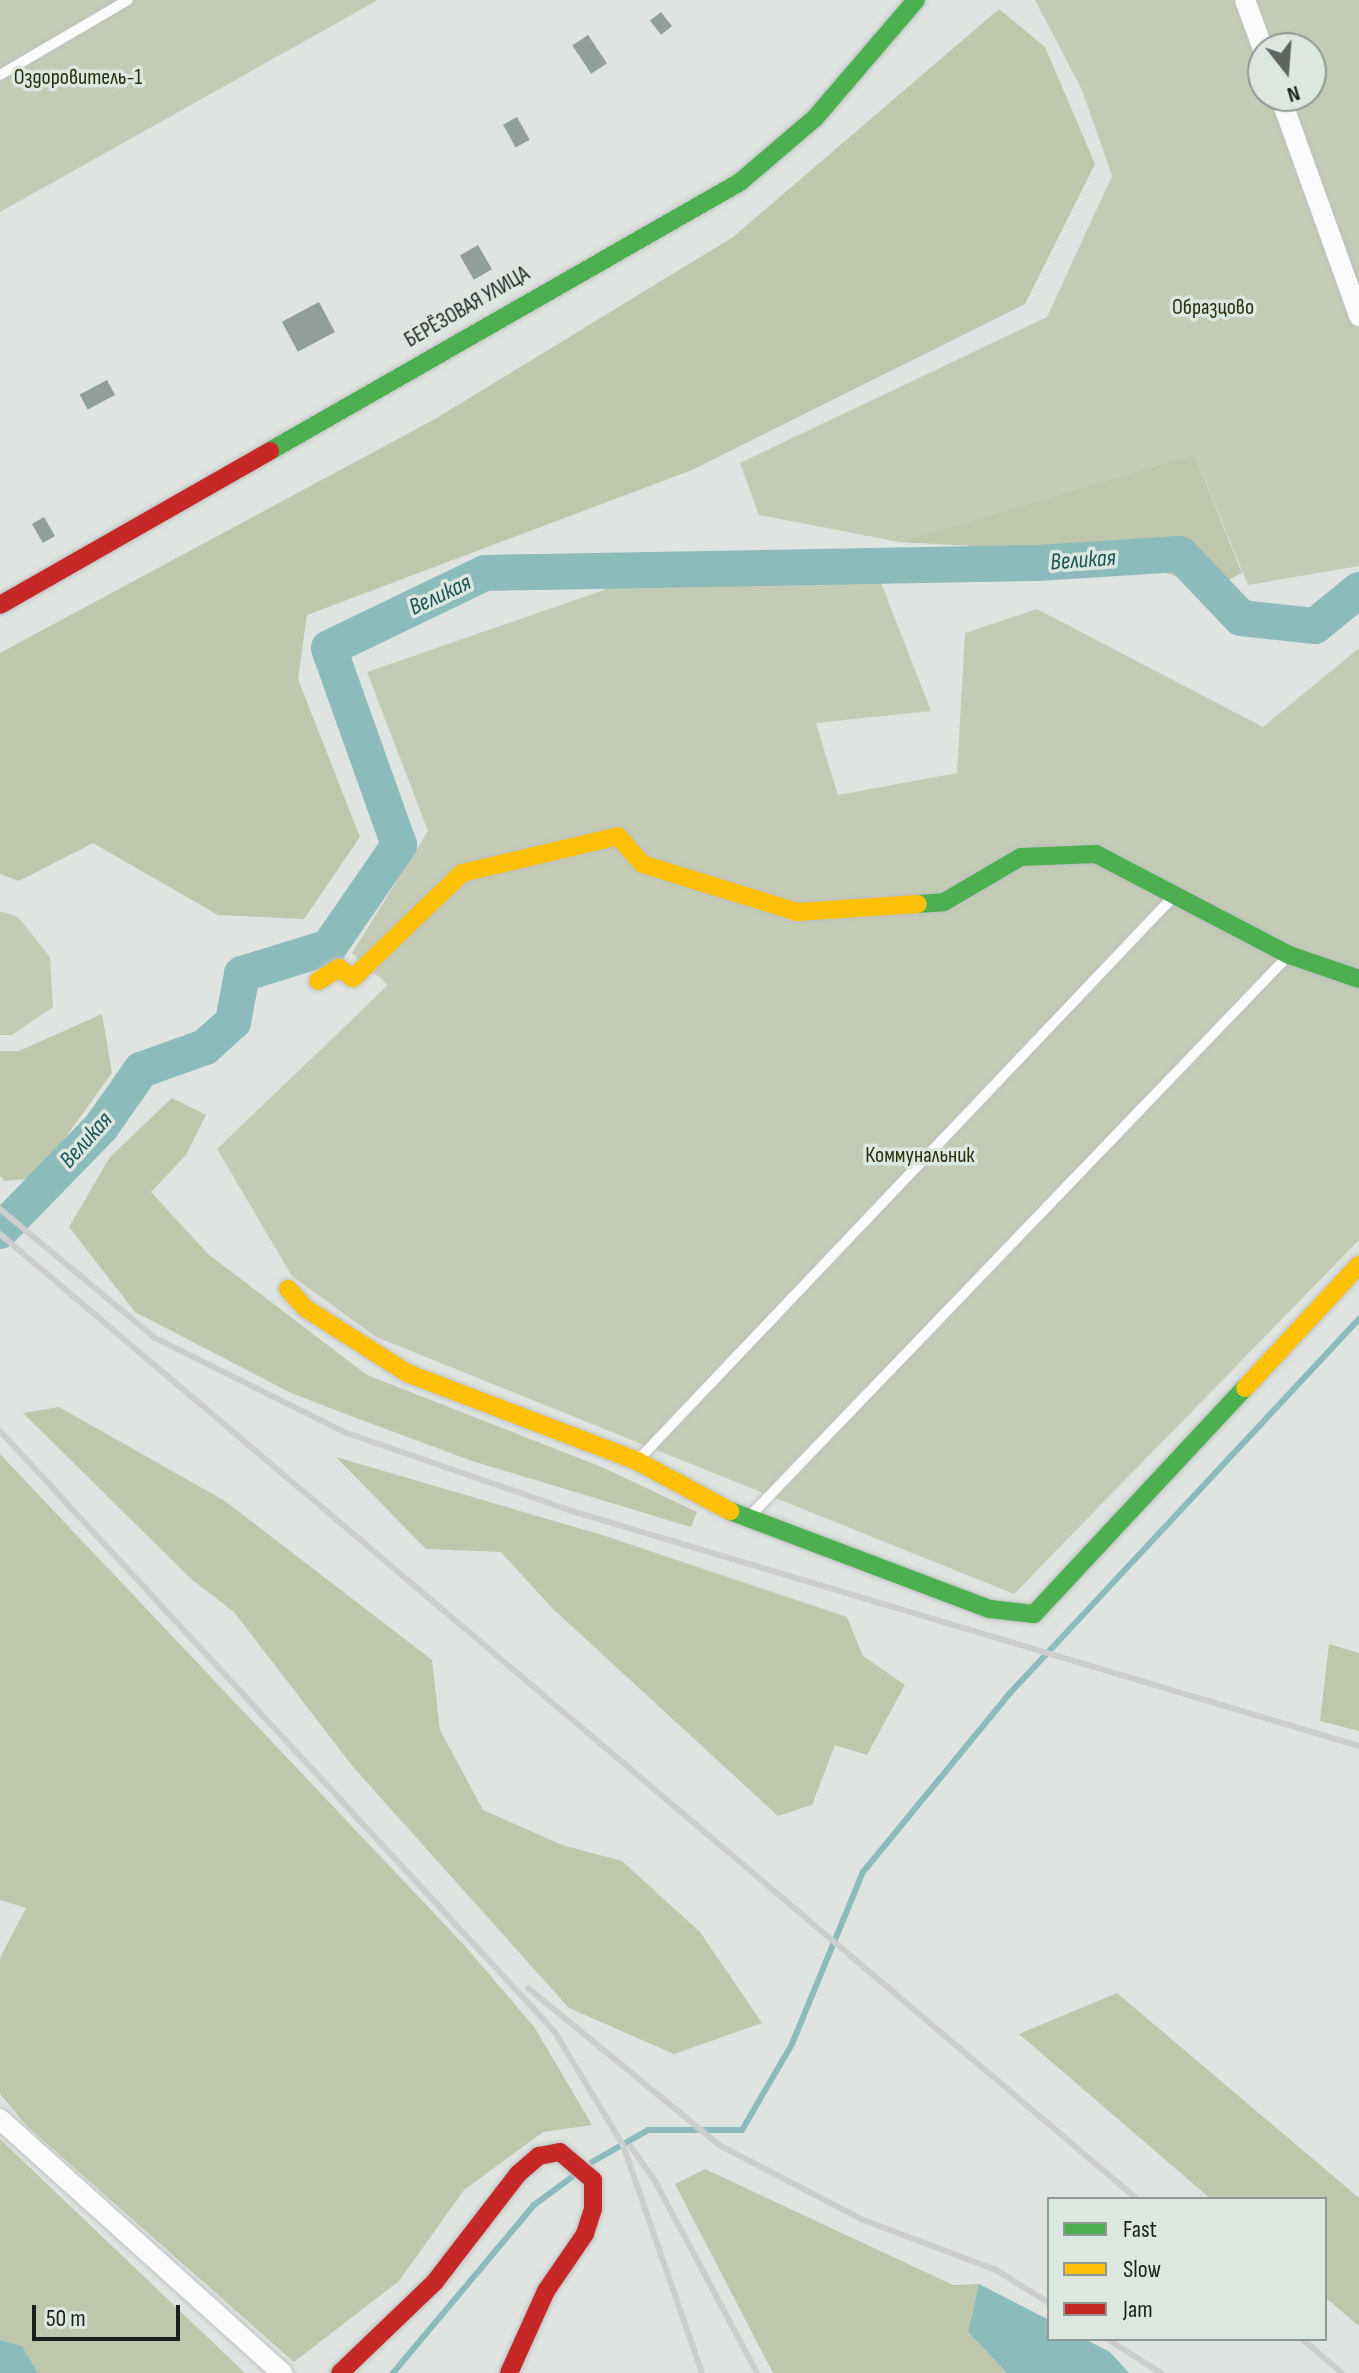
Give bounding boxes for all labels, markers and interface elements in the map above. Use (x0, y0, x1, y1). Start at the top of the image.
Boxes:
north arrow (1247, 32, 1327, 112)
park label: Оздоровитель-1 (14, 65, 142, 91)
text: N (1284, 79, 1303, 108)
street label: БЕРЁЗОВАЯ УЛИЦА (400, 261, 534, 353)
park label: Образцово (1172, 295, 1254, 321)
water label: Великая (1049, 543, 1117, 577)
water label: Великая (404, 568, 476, 622)
water label: Великая (53, 1106, 119, 1174)
park label: Коммунальник (865, 1143, 975, 1169)
legend (1047, 2197, 1327, 2341)
text: Fast (1123, 2215, 1157, 2244)
text: Slow (1123, 2255, 1161, 2284)
scale bar (36, 2289, 184, 2339)
text: Jam (1123, 2295, 1153, 2324)
text: 50 m (46, 2304, 86, 2333)

